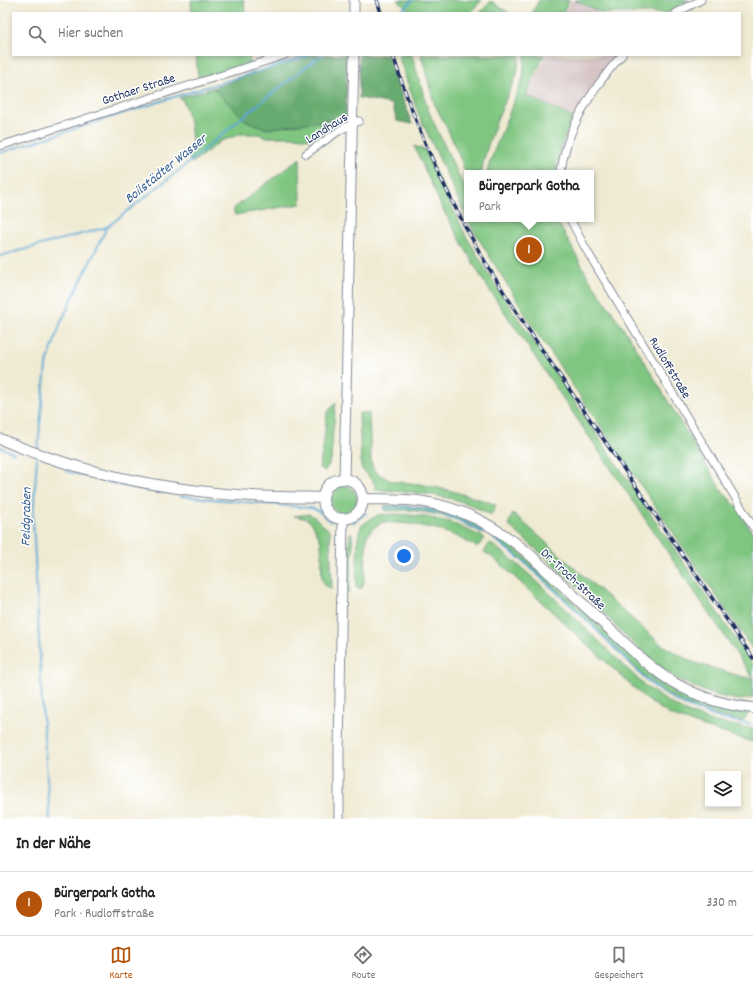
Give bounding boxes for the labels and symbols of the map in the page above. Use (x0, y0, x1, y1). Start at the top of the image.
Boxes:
street label: Gothaer Straße (100, 70, 178, 111)
street label: Landhaus (303, 109, 352, 150)
water label: Boilstädter Wasser (121, 129, 213, 209)
pin: 1 (516, 235, 542, 265)
street label: Rudloffstraße (643, 334, 695, 403)
water label: Feldgraben (16, 487, 38, 547)
street label: Dr.-Troch-Straße (535, 545, 609, 615)
your location (394, 546, 414, 566)

